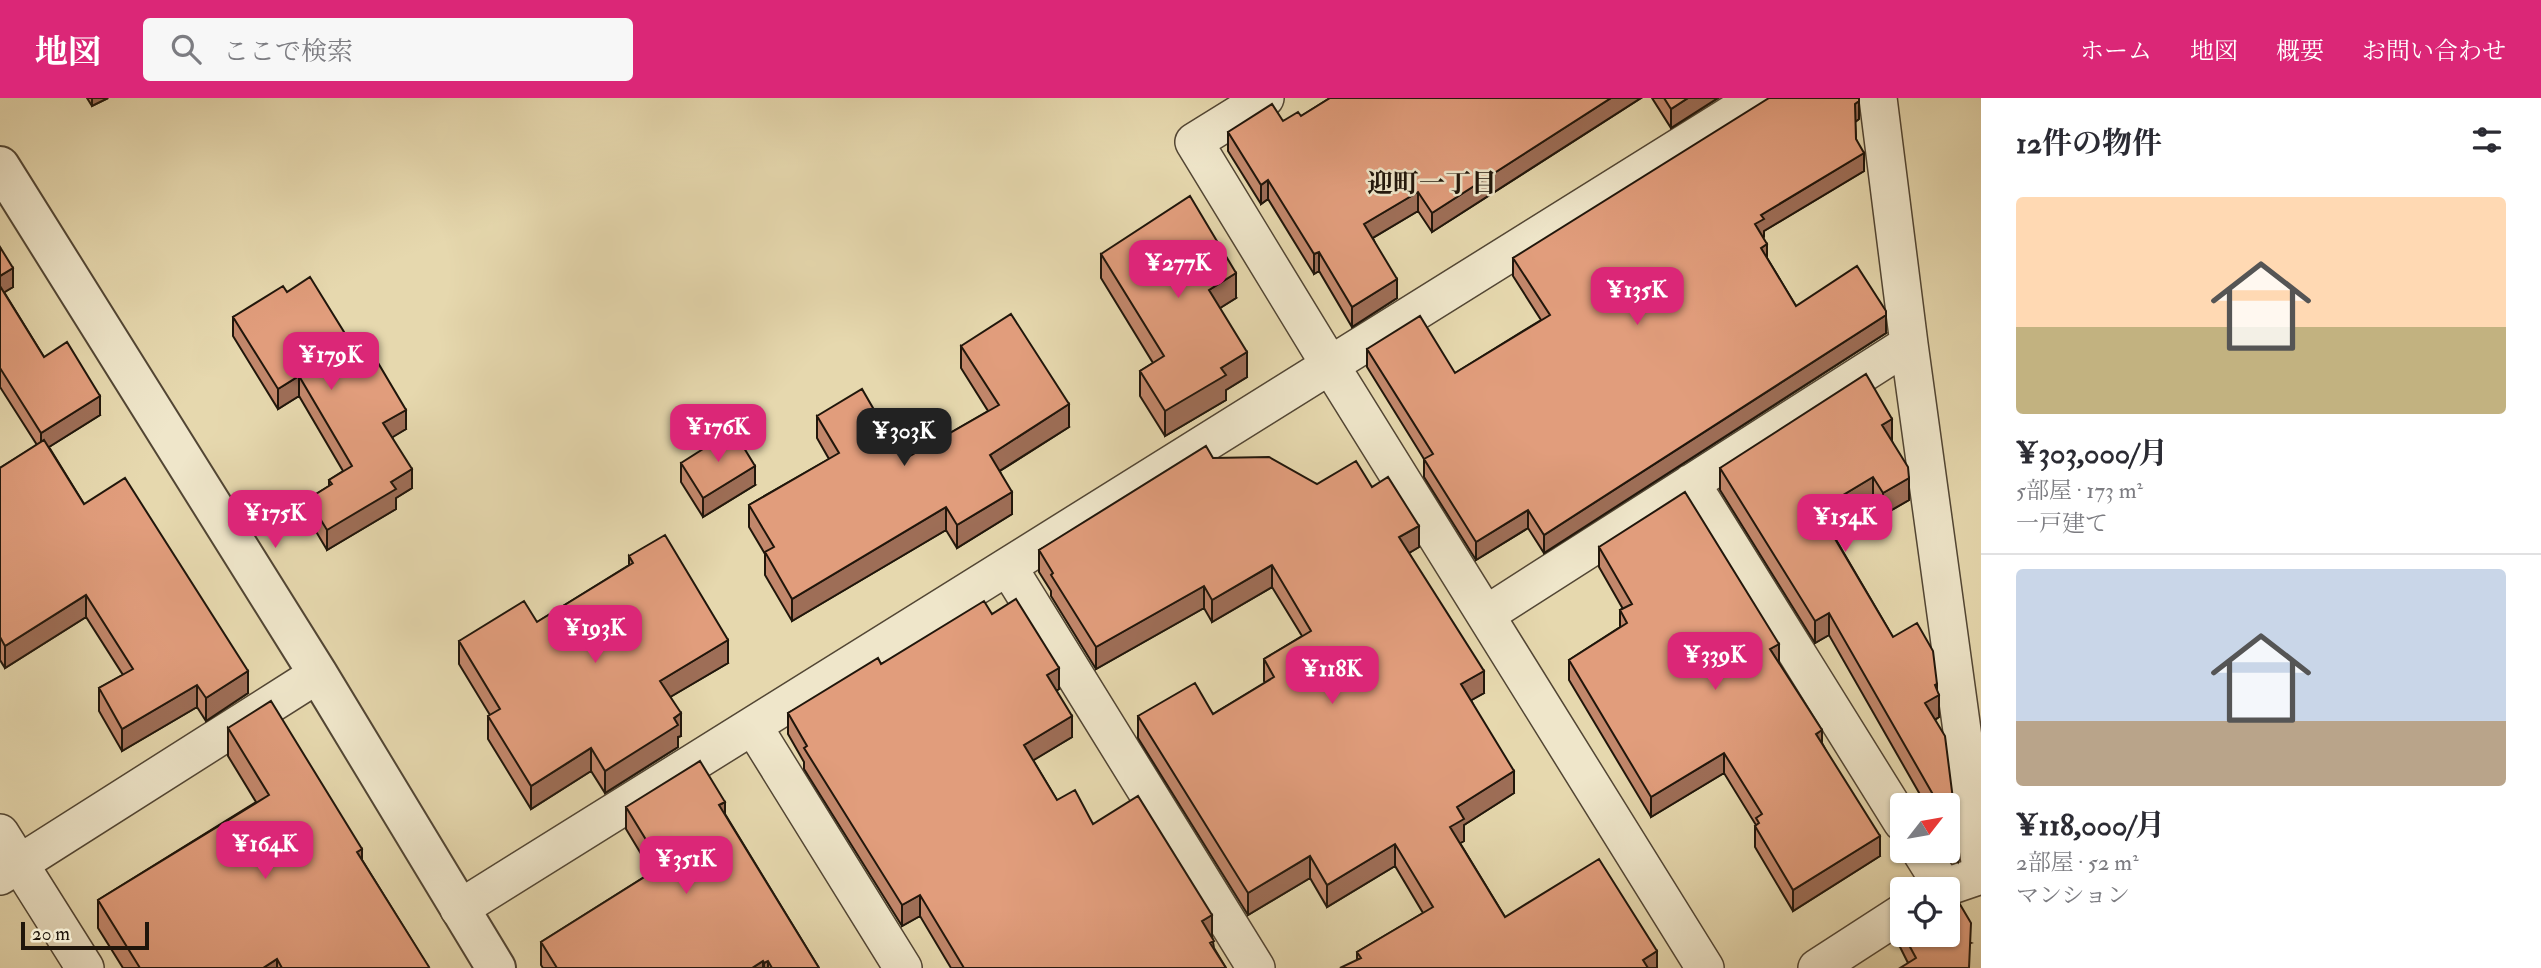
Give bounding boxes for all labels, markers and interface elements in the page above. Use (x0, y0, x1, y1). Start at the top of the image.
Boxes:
search box (143, 18, 633, 81)
icon: search (167, 30, 205, 68)
text: 地図 (35, 32, 101, 73)
text: ここで検索 (223, 36, 353, 68)
text: ホーム (2080, 36, 2152, 67)
text: 地図 (2190, 36, 2238, 67)
text: 概要 (2276, 36, 2324, 67)
text: お問い合わせ (2362, 36, 2506, 67)
icon: filters (2468, 121, 2506, 159)
text: 12件の物件 (2016, 125, 2162, 162)
district label: 迎町一丁目 (1367, 168, 1497, 200)
pin: ¥277K (1129, 240, 1227, 300)
icon: home (2198, 243, 2324, 369)
text: ¥277K (1145, 248, 1211, 277)
pin: ¥135K (1588, 268, 1686, 327)
text: ¥135K (1607, 275, 1667, 304)
pin: ¥179K (282, 332, 380, 392)
text: ¥179K (299, 340, 363, 369)
pin: ¥176K (669, 404, 767, 464)
pin: ¥303K (855, 408, 953, 468)
text: ¥176K (686, 412, 750, 441)
text: ¥303K (873, 416, 935, 445)
text: ¥303,000/月 (2016, 435, 2168, 472)
text: 5部屋 · 173 m² (2016, 476, 2143, 505)
pin: ¥175K (226, 490, 324, 550)
pin: ¥154K (1796, 494, 1894, 554)
text: ¥175K (244, 498, 306, 527)
text: ¥154K (1813, 502, 1877, 531)
text: 一戸建て (2016, 509, 2108, 538)
pin: ¥193K (546, 606, 644, 665)
text: ¥193K (564, 613, 626, 642)
icon: home (2198, 615, 2324, 741)
pin: ¥339K (1666, 632, 1764, 692)
text: ¥339K (1684, 640, 1746, 669)
pin: ¥118K (1283, 646, 1381, 706)
text: ¥118K (1302, 654, 1362, 683)
north arrow (1890, 793, 1960, 863)
map controls (1890, 793, 1960, 947)
text: ¥118,000/月 (2016, 807, 2165, 844)
pin: ¥164K (216, 822, 314, 881)
text: ¥164K (232, 829, 298, 858)
pin: ¥351K (637, 836, 735, 896)
text: ¥351K (656, 844, 716, 873)
text: 2部屋 · 52 m² (2016, 848, 2139, 877)
button: locate (1890, 877, 1960, 947)
text: マンション (2016, 881, 2130, 910)
scale bar (21, 919, 149, 951)
text: 20 m (32, 922, 70, 946)

